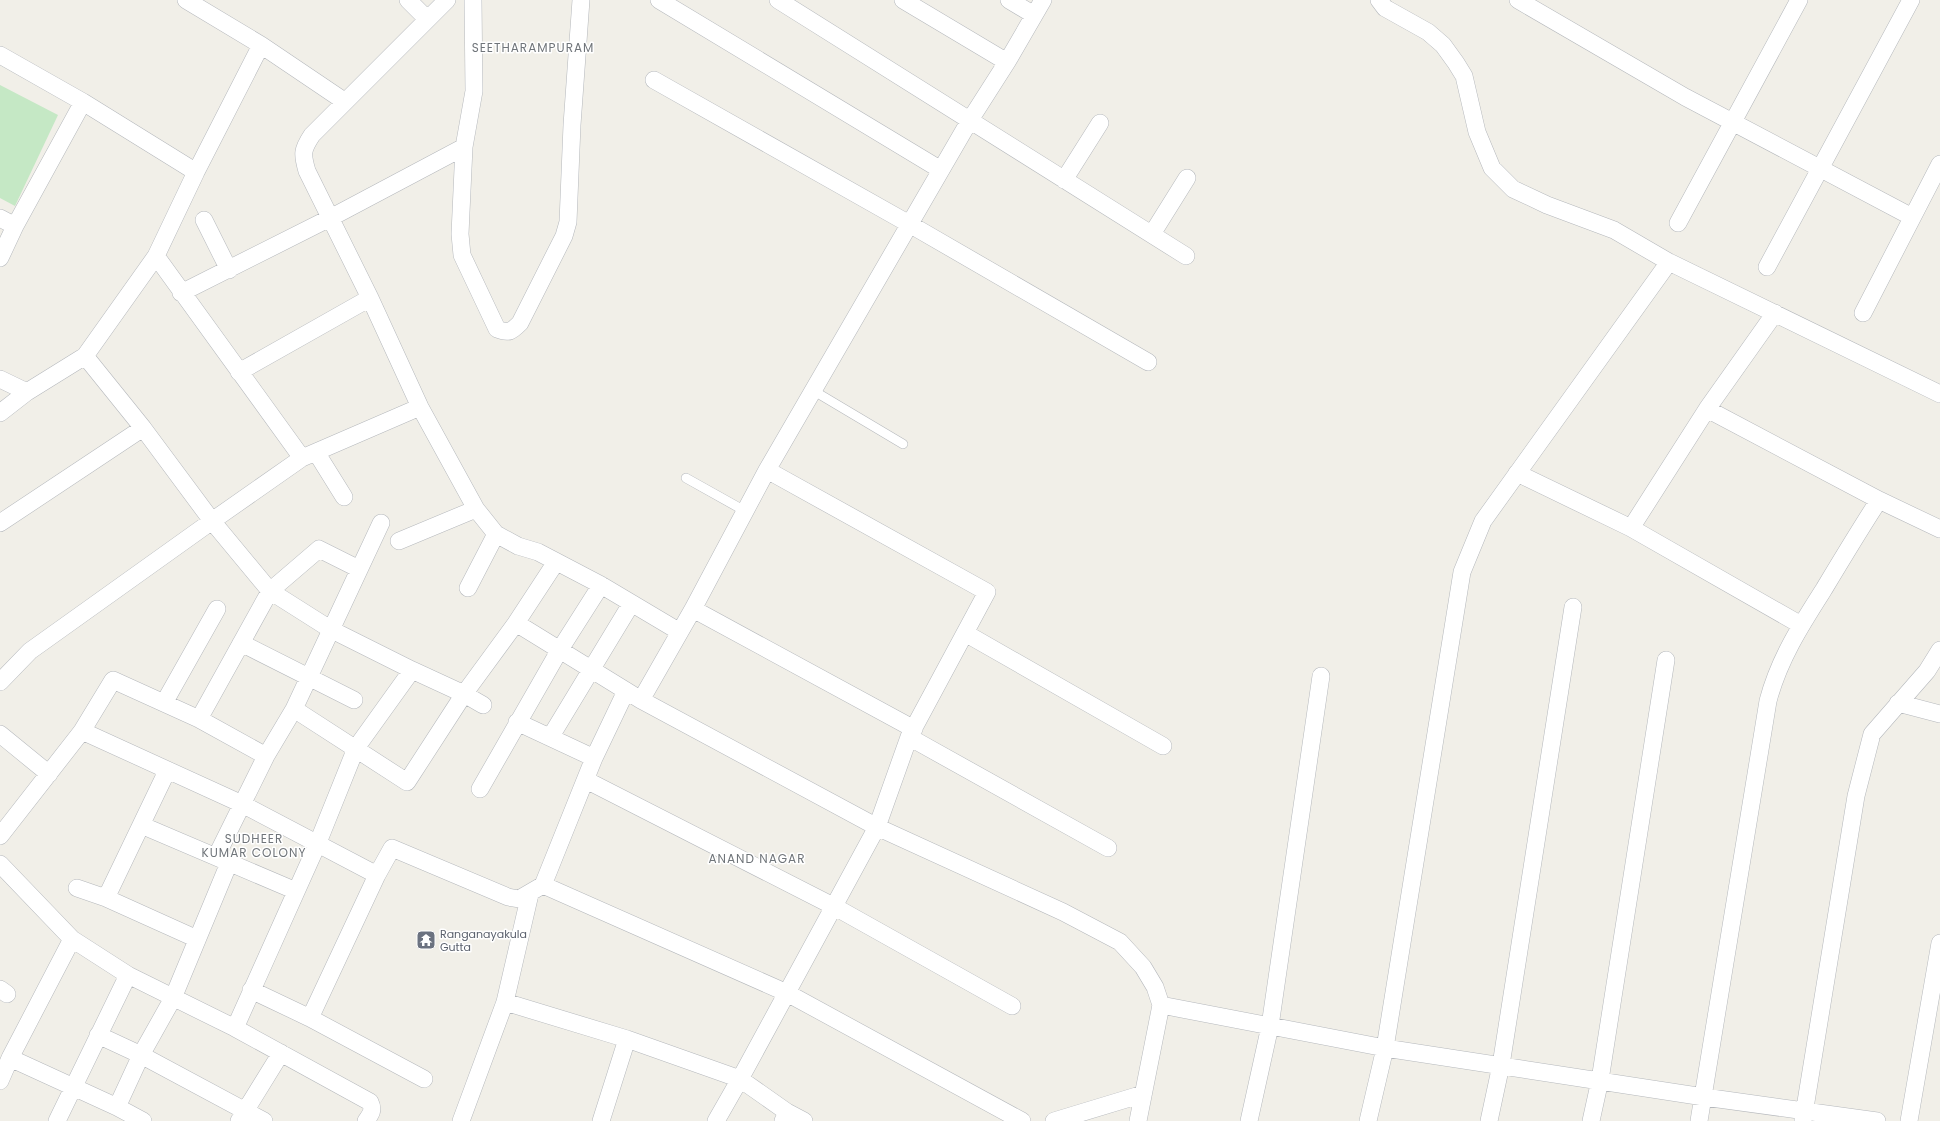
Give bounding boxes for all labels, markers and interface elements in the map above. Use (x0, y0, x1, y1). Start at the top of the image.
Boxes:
district label: SEETHARAMPURAM (472, 39, 594, 56)
district label: SUDHEER KUMAR COLONY (202, 830, 306, 861)
district label: ANAND NAGAR (709, 850, 805, 867)
place label: Ranganayakula Gutta (440, 926, 527, 955)
temple icon: Ranganayakula Gutta (415, 929, 437, 951)

